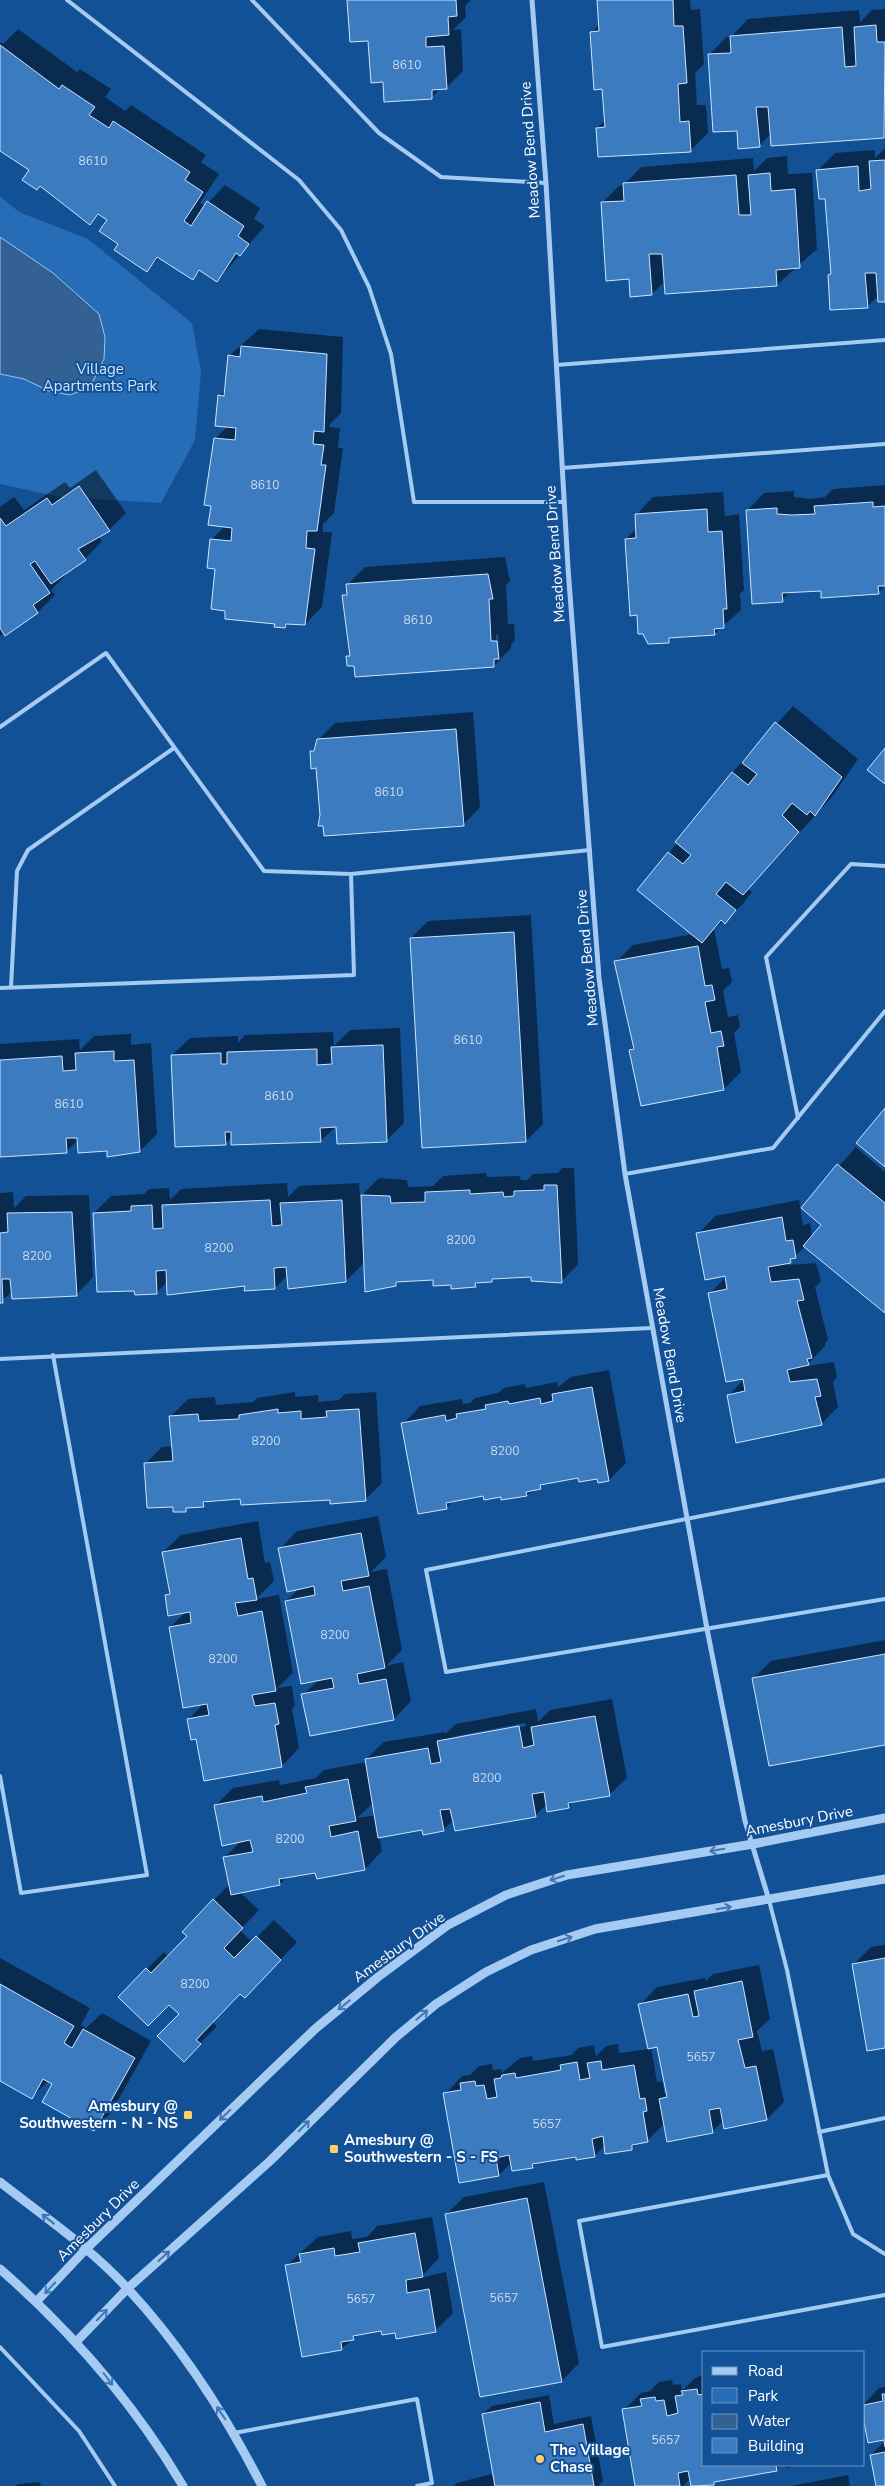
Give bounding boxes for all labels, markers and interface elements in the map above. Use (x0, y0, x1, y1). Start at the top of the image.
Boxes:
house number: 8610 (393, 57, 421, 73)
street label: Meadow Bend Drive (515, 81, 545, 219)
house number: 8610 (79, 153, 107, 169)
park label: Village Apartments Park (43, 359, 158, 396)
house number: 8610 (251, 477, 279, 493)
street label: Meadow Bend Drive (540, 485, 570, 623)
house number: 8610 (404, 612, 432, 628)
house number: 8610 (375, 784, 403, 800)
street label: Meadow Bend Drive (571, 889, 603, 1027)
house number: 8610 (454, 1032, 482, 1048)
house number: 8610 (265, 1088, 293, 1104)
house number: 8610 (55, 1096, 83, 1112)
house number: 8200 (447, 1232, 475, 1248)
house number: 8200 (205, 1240, 233, 1256)
house number: 8200 (23, 1248, 51, 1264)
street label: Meadow Bend Drive (648, 1286, 692, 1424)
house number: 8200 (252, 1433, 280, 1449)
house number: 8200 (491, 1443, 519, 1459)
house number: 8200 (321, 1627, 349, 1643)
house number: 8200 (209, 1651, 237, 1667)
house number: 8200 (473, 1770, 501, 1786)
street label: Amesbury Drive (744, 1801, 854, 1841)
house number: 8200 (276, 1831, 304, 1847)
one-way arrow (709, 1845, 725, 1855)
one-way arrow (550, 1874, 565, 1883)
one-way arrow (716, 1902, 732, 1912)
street label: Amesbury Drive (349, 1907, 449, 1987)
one-way arrow (556, 1934, 572, 1943)
house number: 8200 (181, 1976, 209, 1992)
one-way arrow (338, 1999, 351, 2010)
one-way arrow (416, 2009, 429, 2021)
house number: 5657 (687, 2049, 715, 2065)
place label: Amesbury @ Southwestern - N - NS (19, 2096, 178, 2133)
marker: Amesbury @ Southwestern - N - NS (182, 2109, 194, 2121)
one-way arrow (219, 2109, 231, 2121)
house number: 5657 (533, 2116, 561, 2132)
one-way arrow (298, 2120, 310, 2132)
place label: Amesbury @ Southwestern - S - FS (344, 2130, 498, 2167)
marker: Amesbury @ Southwestern - S - FS (328, 2143, 340, 2155)
street label: Amesbury Drive (52, 2174, 144, 2266)
one-way arrow (41, 2214, 54, 2225)
one-way arrow (157, 2250, 170, 2262)
one-way arrow (44, 2281, 56, 2294)
house number: 5657 (490, 2290, 518, 2306)
house number: 5657 (347, 2291, 375, 2307)
one-way arrow (96, 2308, 108, 2321)
legend (702, 2351, 865, 2466)
text: Road (748, 2361, 783, 2381)
one-way arrow (102, 2372, 113, 2385)
text: Park (748, 2386, 778, 2406)
one-way arrow (216, 2406, 226, 2420)
text: Water (748, 2411, 791, 2431)
house number: 5657 (652, 2432, 680, 2448)
text: Building (748, 2436, 804, 2456)
place label: The Village Chase (550, 2440, 630, 2477)
marker: The Village Chase (534, 2453, 546, 2465)

